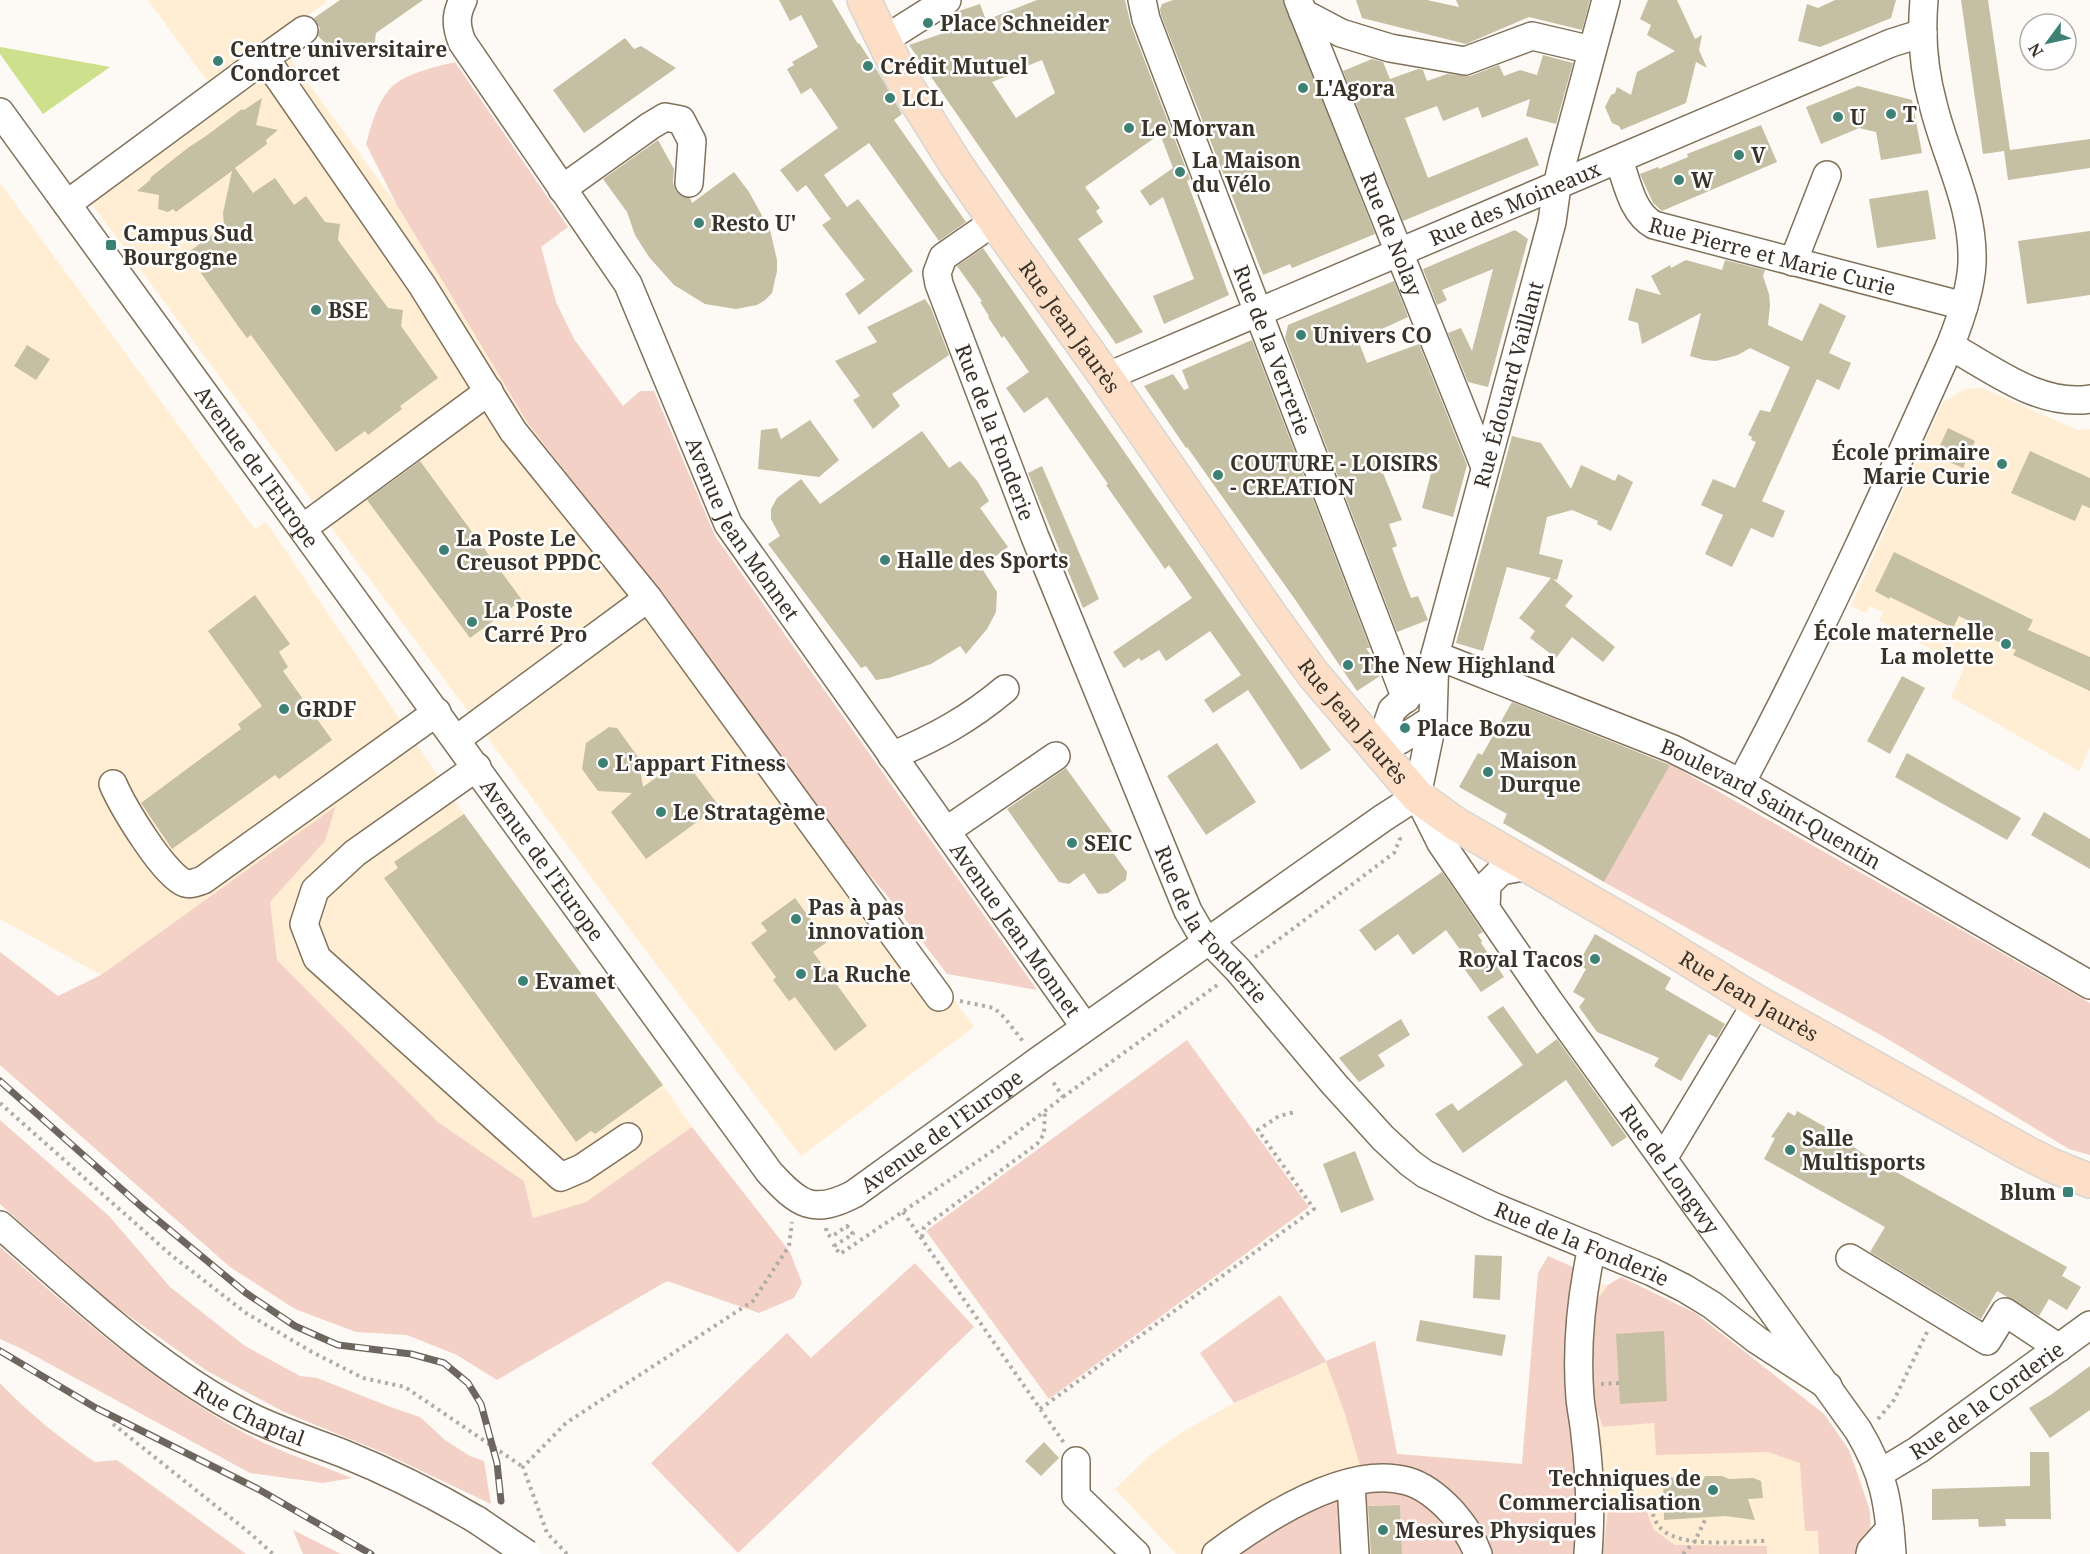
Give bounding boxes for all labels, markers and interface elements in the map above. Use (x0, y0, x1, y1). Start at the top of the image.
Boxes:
place label: Place Schneider (940, 9, 1109, 37)
north arrow (2018, 12, 2078, 72)
marker: Place Schneider (921, 16, 935, 30)
place label: Centre universitaire Condorcet (230, 35, 447, 87)
text: N (2023, 39, 2048, 61)
place label: Crédit Mutuel (880, 52, 1029, 80)
marker: Centre universitaire Condorcet (211, 54, 225, 68)
marker: Crédit Mutuel (861, 59, 875, 73)
place label: L'Agora (1315, 74, 1395, 102)
marker: L'Agora (1296, 81, 1310, 95)
place label: LCL (902, 84, 944, 112)
marker: LCL (883, 91, 897, 105)
place label: T (1903, 100, 1917, 128)
place label: U (1850, 103, 1866, 131)
marker: T (1884, 107, 1898, 121)
marker: U (1831, 110, 1845, 124)
place label: Le Morvan (1141, 114, 1255, 142)
marker: Le Morvan (1122, 121, 1136, 135)
place label: V (1751, 141, 1766, 169)
place label: La Maison du Vélo (1192, 146, 1301, 198)
marker: V (1732, 148, 1746, 162)
street label: Rue des Moineaux (1425, 154, 1605, 252)
marker: La Maison du Vélo (1173, 165, 1187, 179)
place label: W (1691, 166, 1714, 194)
street label: Rue de Nolay (1354, 168, 1429, 300)
marker: W (1672, 173, 1686, 187)
place label: Resto U' (711, 209, 797, 237)
street label: Rue Pierre et Marie Curie (1646, 210, 1899, 302)
marker: Resto U' (692, 216, 706, 230)
place label: Campus Sud Bourgogne (123, 219, 254, 271)
marker: Campus Sud Bourgogne (104, 238, 118, 252)
street label: Rue Jean Jaurès (1013, 255, 1127, 399)
street label: Rue de la Verrerie (1227, 261, 1318, 439)
street label: Rue Édouard Vaillant (1467, 278, 1549, 491)
place label: BSE (328, 296, 368, 324)
marker: BSE (309, 303, 323, 317)
place label: Univers CO (1313, 321, 1432, 349)
marker: Univers CO (1294, 328, 1308, 342)
street label: Rue de la Fonderie (949, 340, 1041, 524)
street label: Avenue de l'Europe (189, 380, 325, 553)
street label: Avenue Jean Monnet (679, 433, 806, 626)
place label: École primaire Marie Curie (1832, 438, 1990, 490)
place label: COUTURE - LOISIRS - CREATION (1230, 449, 1438, 501)
marker: École primaire Marie Curie (1995, 457, 2009, 471)
marker: COUTURE - LOISIRS - CREATION (1211, 468, 1225, 482)
place label: La Poste Le Creusot PPDC (456, 524, 601, 576)
marker: La Poste Le Creusot PPDC (437, 543, 451, 557)
place label: Halle des Sports (897, 546, 1068, 574)
marker: Halle des Sports (878, 553, 892, 567)
place label: La Poste Carré Pro (484, 596, 587, 648)
marker: La Poste Carré Pro (465, 615, 479, 629)
place label: École maternelle La molette (1814, 618, 1994, 670)
marker: École maternelle La molette (1999, 637, 2013, 651)
place label: The New Highland (1360, 651, 1556, 679)
street label: Rue Jean Jaurès (1292, 653, 1415, 790)
marker: The New Highland (1341, 658, 1355, 672)
place label: GRDF (296, 695, 356, 723)
marker: GRDF (277, 702, 291, 716)
place label: Place Bozu (1417, 714, 1531, 742)
marker: Place Bozu (1398, 721, 1412, 735)
street label: Boulevard Saint-Quentin (1657, 732, 1887, 875)
place label: Maison Durque (1500, 746, 1581, 798)
place label: L'appart Fitness (615, 749, 786, 777)
marker: L'appart Fitness (596, 756, 610, 770)
marker: Maison Durque (1481, 765, 1495, 779)
street label: Avenue de l'Europe (474, 773, 611, 947)
place label: Le Stratagème (673, 798, 826, 826)
marker: Le Stratagème (654, 805, 668, 819)
place label: SEIC (1084, 829, 1132, 857)
street label: Avenue Jean Monnet (944, 836, 1087, 1022)
marker: SEIC (1065, 836, 1079, 850)
street label: Rue de la Fonderie (1149, 841, 1274, 1009)
place label: Pas à pas innovation (808, 893, 924, 945)
marker: Pas à pas innovation (789, 912, 803, 926)
street label: Rue Jean Jaurès (1674, 944, 1824, 1048)
place label: Royal Tacos (1458, 945, 1583, 973)
marker: Royal Tacos (1588, 952, 1602, 966)
place label: La Ruche (813, 960, 911, 988)
place label: Evamet (535, 967, 616, 995)
marker: La Ruche (794, 967, 808, 981)
marker: Evamet (516, 974, 530, 988)
street label: Avenue de l'Europe (854, 1063, 1028, 1199)
street label: Rue de Longwy (1614, 1099, 1726, 1240)
place label: Salle Multisports (1802, 1124, 1925, 1176)
marker: Salle Multisports (1783, 1143, 1797, 1157)
place label: Blum (2000, 1178, 2056, 1206)
marker: Blum (2061, 1185, 2075, 1199)
street label: Rue de la Fonderie (1490, 1195, 1674, 1292)
street label: Rue de la Corderie (1904, 1335, 2069, 1466)
street label: Rue Chaptal (189, 1374, 309, 1452)
place label: Techniques de Commercialisation (1498, 1464, 1701, 1516)
marker: Techniques de Commercialisation (1706, 1483, 1720, 1497)
place label: Mesures Physiques (1395, 1516, 1596, 1544)
marker: Mesures Physiques (1376, 1523, 1390, 1537)

